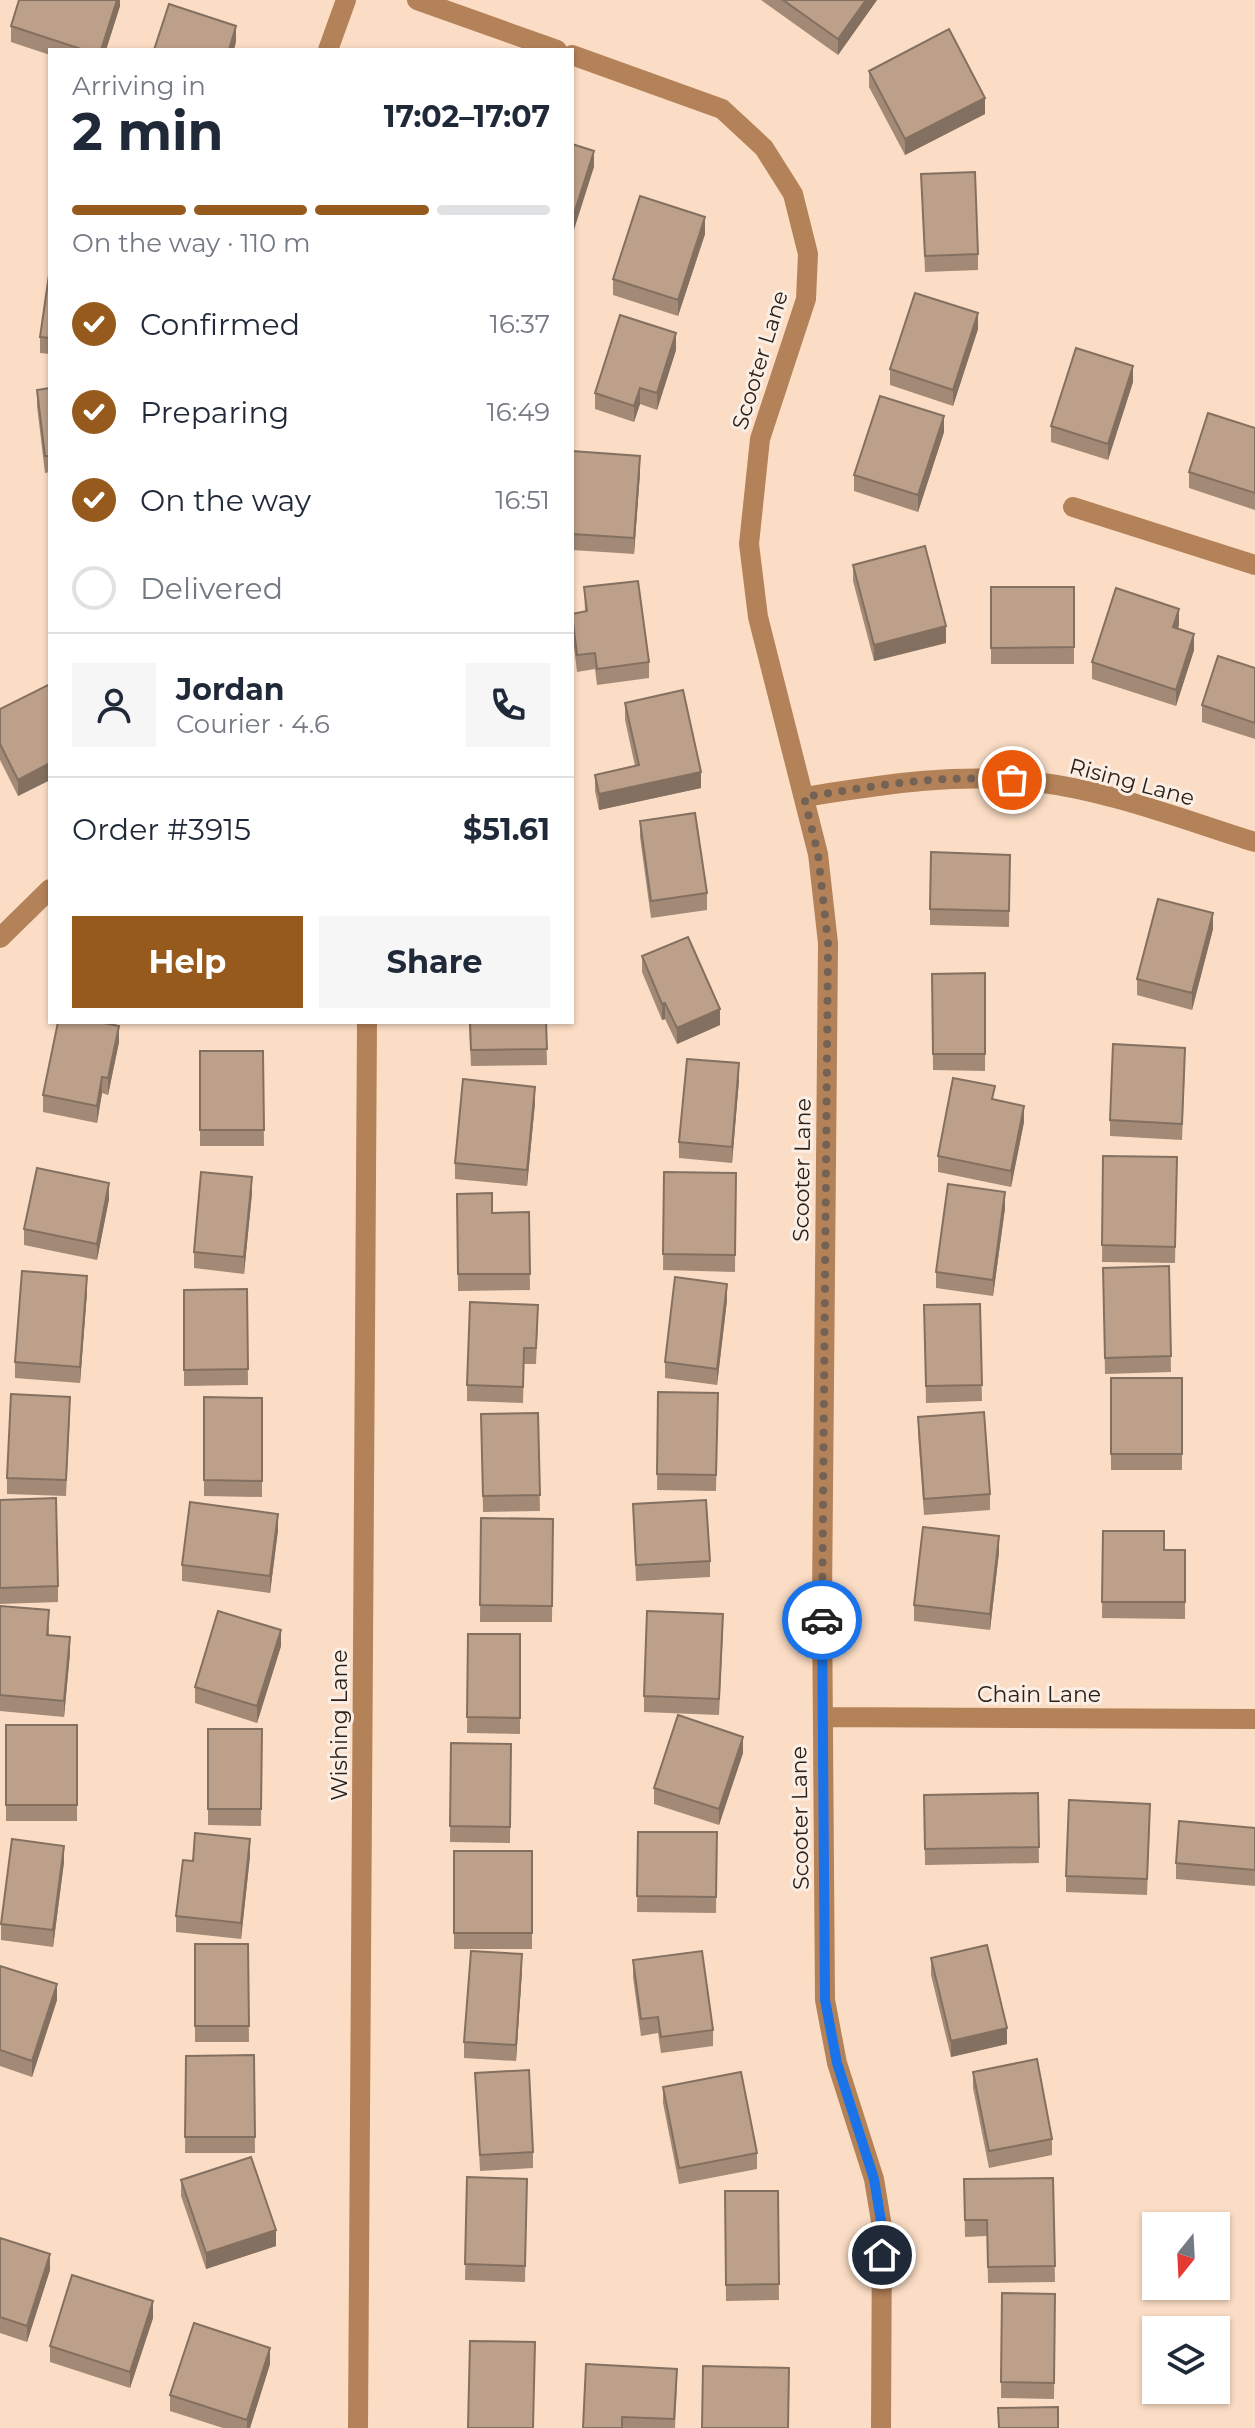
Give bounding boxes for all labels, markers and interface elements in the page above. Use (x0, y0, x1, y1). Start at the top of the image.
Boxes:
text: Arriving in (72, 70, 206, 102)
text: 17:02–17:07 (384, 98, 550, 135)
text: 2 min (72, 100, 224, 163)
text: On the way · 110 m (72, 227, 311, 259)
street label: Scooter Lane (726, 287, 794, 433)
icon: check (72, 302, 116, 346)
text: Confirmed (140, 306, 300, 343)
text: 16:37 (490, 308, 550, 340)
icon: check (72, 390, 116, 434)
text: Preparing (140, 394, 289, 431)
text: 16:49 (486, 396, 550, 428)
icon: check (72, 478, 116, 522)
text: On the way (140, 482, 311, 519)
text: 16:51 (495, 484, 550, 516)
text: Delivered (140, 570, 283, 607)
button: person (72, 663, 156, 747)
button: phone (466, 663, 550, 747)
text: Jordan (176, 671, 285, 708)
text: Courier · 4.6 (176, 708, 330, 740)
pin (978, 746, 1046, 814)
street label: Rising Lane (1067, 752, 1197, 812)
icon: bag (990, 758, 1034, 802)
text: Order #3915 (72, 811, 251, 848)
text: $51.61 (463, 811, 550, 848)
button: Help (72, 916, 303, 1008)
button: Share (319, 916, 550, 1008)
street label: Scooter Lane (787, 1098, 817, 1242)
courier (782, 1580, 862, 1660)
icon: car (800, 1598, 844, 1642)
street label: Wishing Lane (326, 1649, 353, 1801)
street label: Chain Lane (977, 1681, 1101, 1708)
street label: Scooter Lane (785, 1746, 815, 1890)
north arrow (1142, 2212, 1230, 2300)
map controls (1142, 2212, 1230, 2404)
pin (848, 2221, 916, 2289)
icon: home (860, 2233, 904, 2277)
button: layers (1142, 2316, 1230, 2404)

